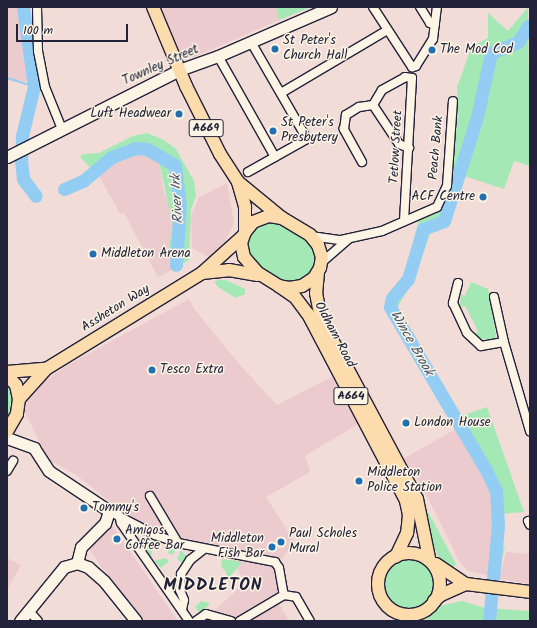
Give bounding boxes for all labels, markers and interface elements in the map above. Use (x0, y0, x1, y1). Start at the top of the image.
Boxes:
scale bar (18, 16, 130, 42)
text: 100 m (23, 21, 53, 40)
place label: St Peter's Church Hall (283, 34, 347, 65)
street label: Townley Street (120, 42, 202, 90)
place label: The Mod Cod (440, 42, 513, 58)
marker: St Peter's Church Hall (270, 44, 280, 54)
marker: The Mod Cod (427, 45, 437, 55)
place label: Luft Headwear (90, 106, 171, 122)
marker: Luft Headwear (174, 109, 184, 119)
street label: Tetlow Street (387, 110, 407, 184)
street label: Peach Bank (426, 115, 448, 181)
place label: St Peter's Presbytery (281, 116, 338, 147)
road number: A669 (188, 118, 224, 138)
marker: St Peter's Presbytery (268, 126, 278, 136)
water label: River Irk (167, 174, 187, 224)
place label: ACF Centre (412, 189, 475, 205)
marker: ACF Centre (478, 192, 488, 202)
place label: Middleton Arena (101, 246, 191, 262)
marker: Middleton Arena (88, 249, 98, 259)
street label: Assheton Way (79, 282, 153, 336)
street label: Oldham Road (310, 299, 358, 371)
water label: Wince Brook (387, 307, 437, 379)
place label: Tesco Extra (160, 362, 224, 378)
marker: Tesco Extra (147, 365, 157, 375)
road number: A664 (333, 386, 369, 406)
place label: London House (414, 415, 491, 431)
marker: London House (401, 418, 411, 428)
place label: Middleton Police Station (367, 466, 442, 497)
marker: Middleton Police Station (354, 476, 364, 486)
place label: Tommy's (92, 500, 139, 516)
marker: Tommy's (79, 503, 89, 513)
place label: Amigos Coffee Bar (125, 524, 184, 555)
place label: Paul Scholes Mural (289, 527, 357, 558)
place label: Middleton Fish Bar (211, 532, 264, 563)
marker: Amigos Coffee Bar (112, 534, 122, 544)
marker: Paul Scholes Mural (276, 537, 286, 547)
marker: Middleton Fish Bar (267, 542, 277, 552)
district label: MIDDLETON (164, 576, 262, 596)

